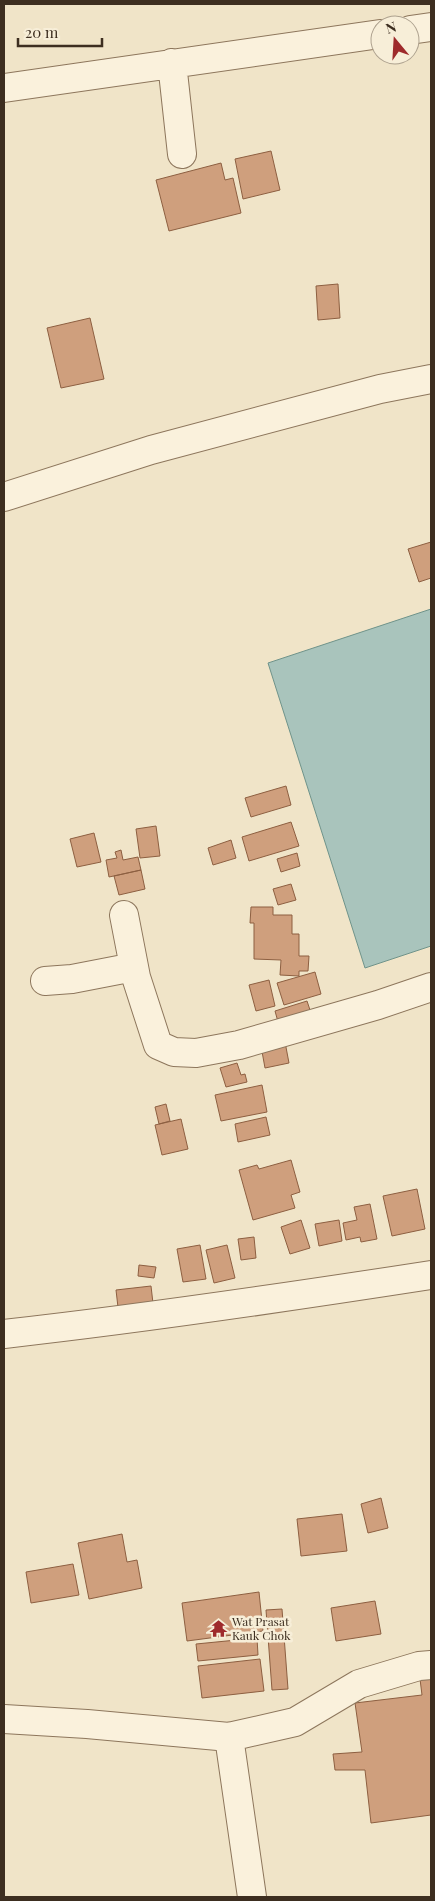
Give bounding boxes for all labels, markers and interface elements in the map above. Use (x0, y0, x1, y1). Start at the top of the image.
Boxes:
scale bar (18, 15, 101, 47)
north arrow (370, 15, 420, 65)
text: N (383, 17, 399, 38)
text: 20 m (25, 22, 59, 42)
place label: Wat Prasat Kauk Chok (231, 1613, 291, 1643)
temple icon: Wat Prasat Kauk Chok (208, 1618, 228, 1638)

